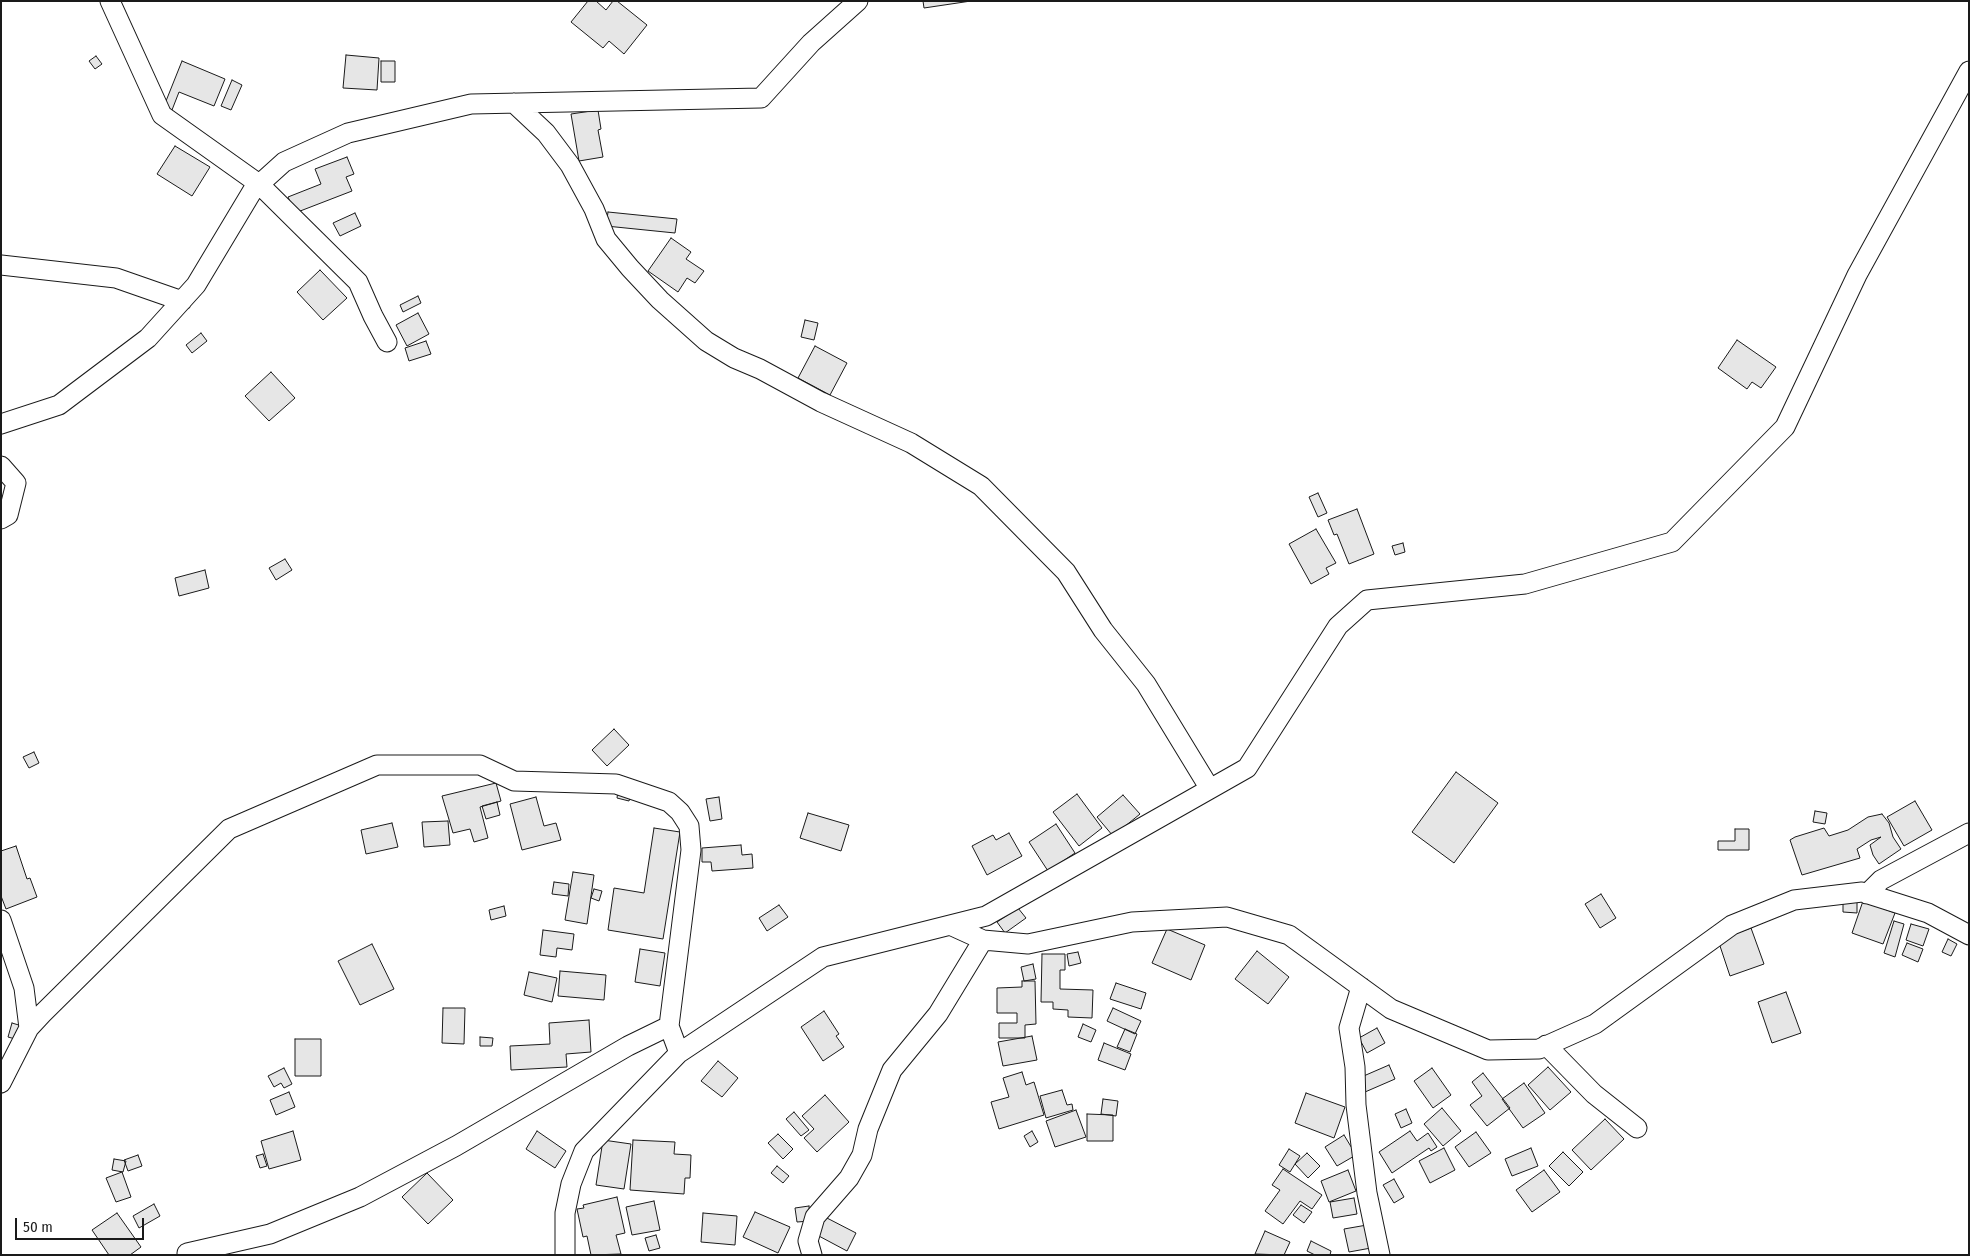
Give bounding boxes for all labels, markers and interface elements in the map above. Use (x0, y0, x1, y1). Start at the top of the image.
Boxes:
scale bar (18, 1208, 146, 1240)
text: 50 m (23, 1218, 53, 1236)

